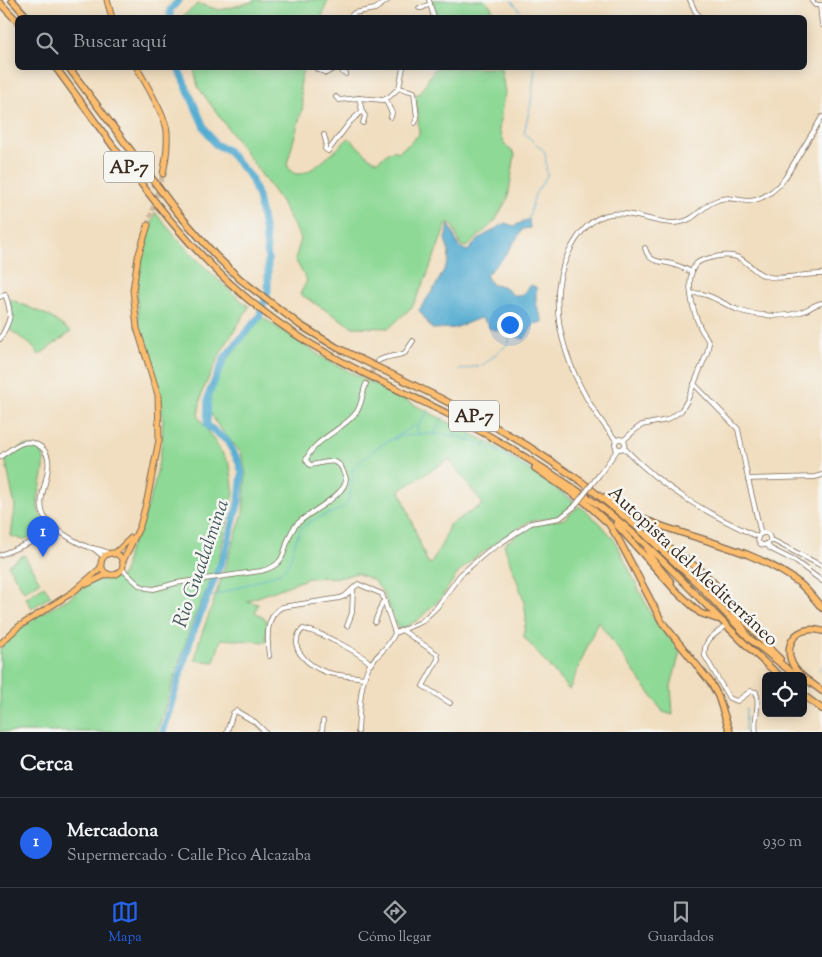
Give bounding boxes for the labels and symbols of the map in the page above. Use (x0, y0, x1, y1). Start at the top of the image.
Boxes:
road number: AP-7 (104, 152, 154, 182)
your location (497, 312, 523, 338)
road number: AP-7 (449, 401, 499, 432)
street label: Autopista del Mediterráneo (601, 480, 784, 653)
water label: Rio Guadalmina (167, 496, 238, 632)
pin: 1 (27, 516, 59, 557)

